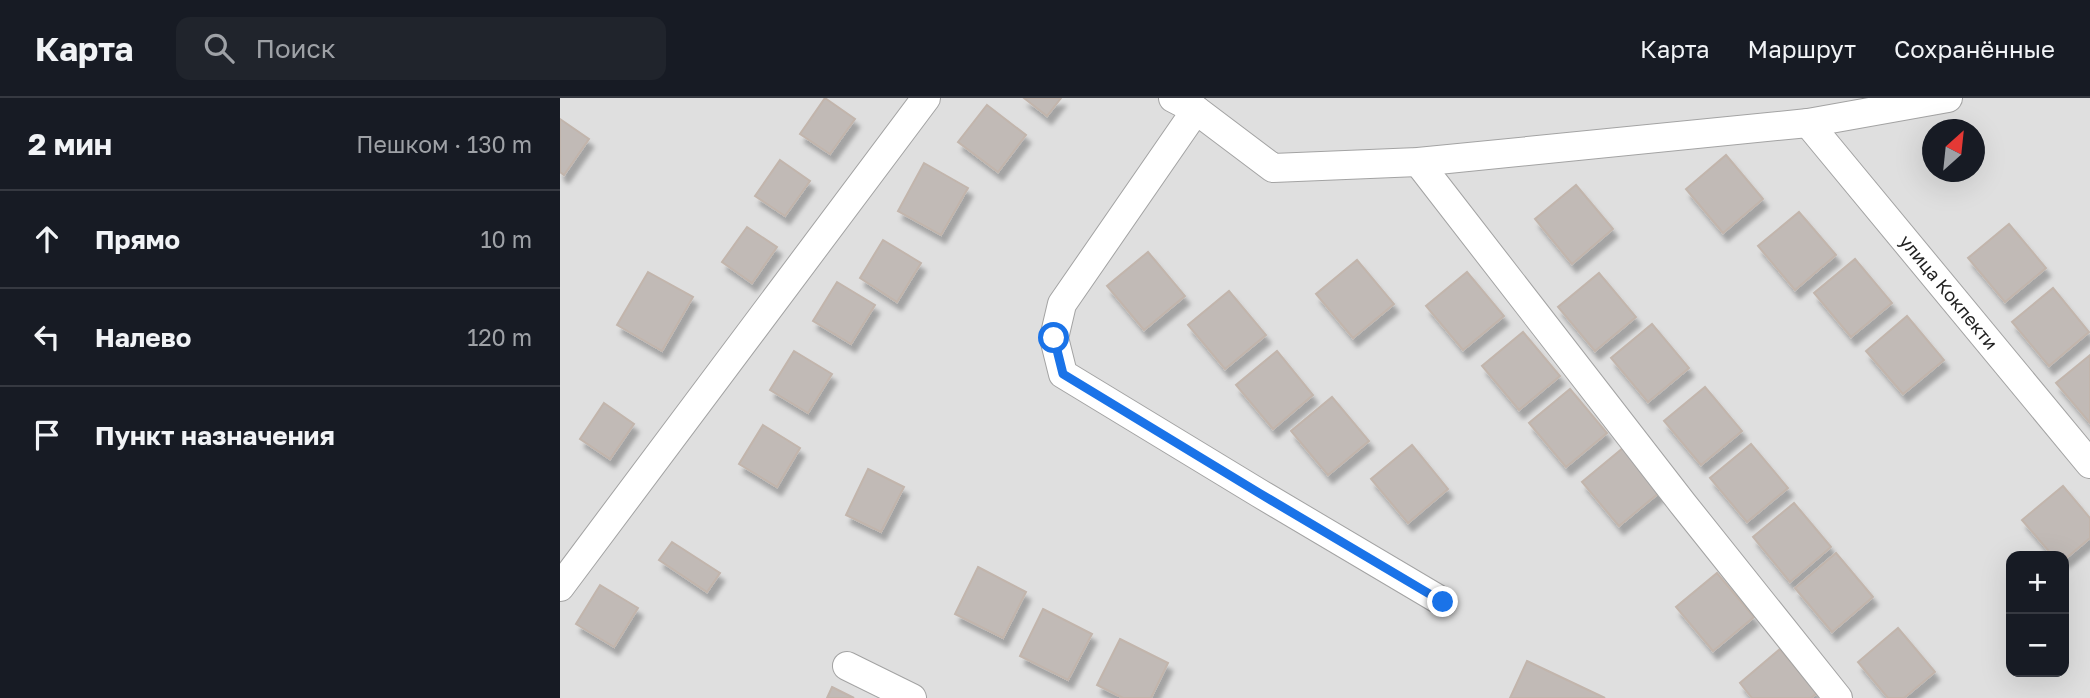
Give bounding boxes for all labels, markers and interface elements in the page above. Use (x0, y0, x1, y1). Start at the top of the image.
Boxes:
search box (176, 17, 666, 80)
text: Карта (35, 29, 134, 68)
icon: search (200, 29, 238, 67)
text: Поиск (256, 33, 336, 64)
text: Карта (1640, 34, 1710, 63)
text: Маршрут (1748, 34, 1856, 63)
text: Сохранённые (1894, 34, 2055, 63)
north arrow (1922, 119, 1985, 182)
text: 2 мин (28, 126, 112, 162)
text: Пешком · 130 m (356, 130, 532, 158)
icon: ahead (28, 220, 66, 258)
text: Прямо (95, 224, 180, 255)
text: 10 m (480, 225, 532, 253)
street label: улица Кокпекти (1895, 230, 2003, 354)
icon: left (28, 318, 66, 356)
text: Налево (95, 322, 191, 353)
route start (1038, 322, 1069, 353)
text: 120 m (467, 323, 532, 351)
icon: arrive (28, 416, 66, 454)
text: Пункт назначения (95, 420, 335, 451)
map controls (2006, 551, 2069, 677)
button: + (2006, 551, 2069, 614)
route end (1427, 586, 1458, 617)
button: − (2006, 614, 2069, 677)

